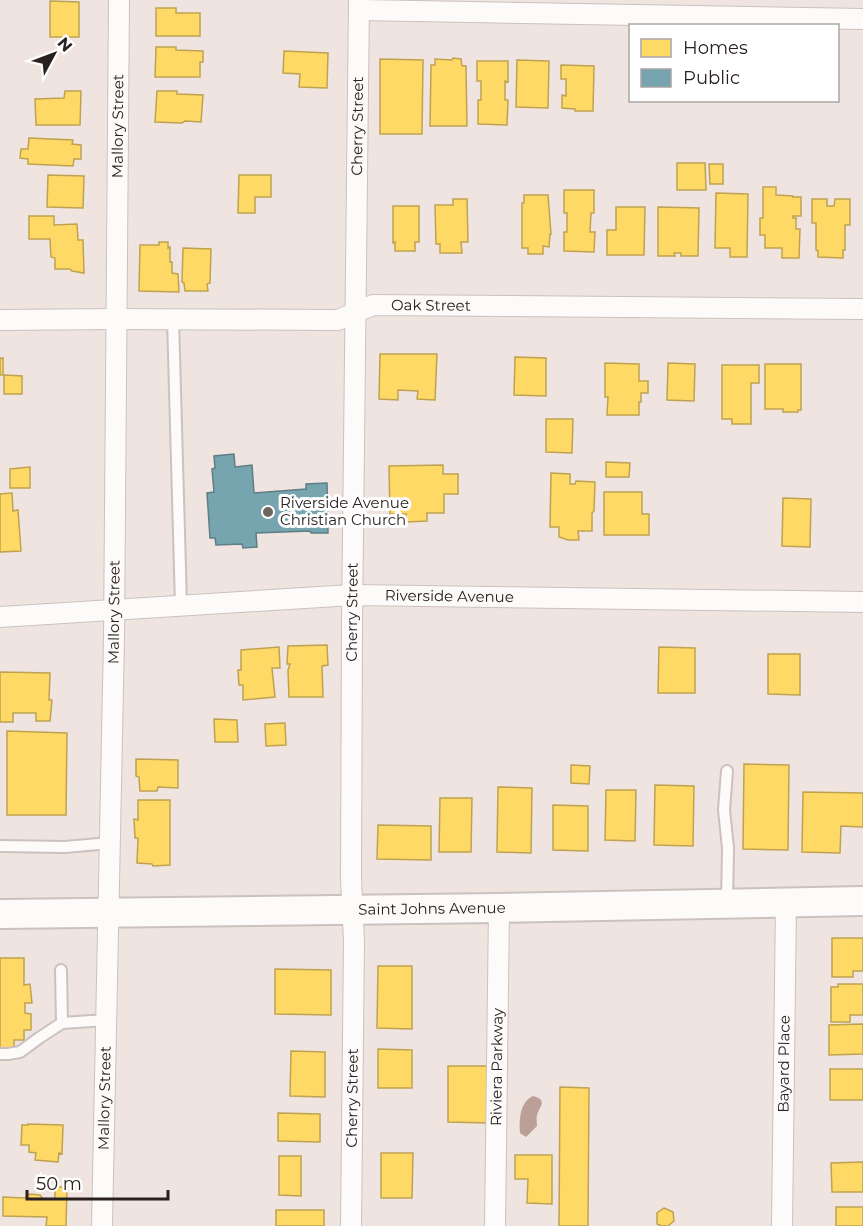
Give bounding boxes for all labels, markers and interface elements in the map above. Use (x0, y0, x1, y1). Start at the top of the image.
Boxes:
north arrow (24, 24, 84, 84)
legend (629, 24, 839, 102)
text: N (54, 33, 76, 56)
text: Homes (683, 37, 748, 59)
text: Public (683, 67, 740, 89)
street label: Mallory Street (108, 74, 127, 178)
street label: Cherry Street (347, 76, 367, 176)
street label: Oak Street (391, 295, 471, 315)
place label: Riverside Avenue Christian Church (280, 493, 409, 529)
marker: Riverside Avenue Christian Church (261, 505, 275, 519)
street label: Mallory Street (103, 560, 124, 664)
street label: Cherry Street (342, 562, 362, 662)
street label: Riverside Avenue (385, 585, 514, 606)
street label: Saint Johns Avenue (358, 898, 506, 919)
street label: Riviera Parkway (486, 1007, 507, 1126)
street label: Bayard Place (773, 1015, 794, 1113)
street label: Mallory Street (94, 1046, 115, 1150)
street label: Cherry Street (342, 1048, 362, 1148)
scale bar (27, 1163, 168, 1201)
text: 50 m (36, 1173, 82, 1195)

